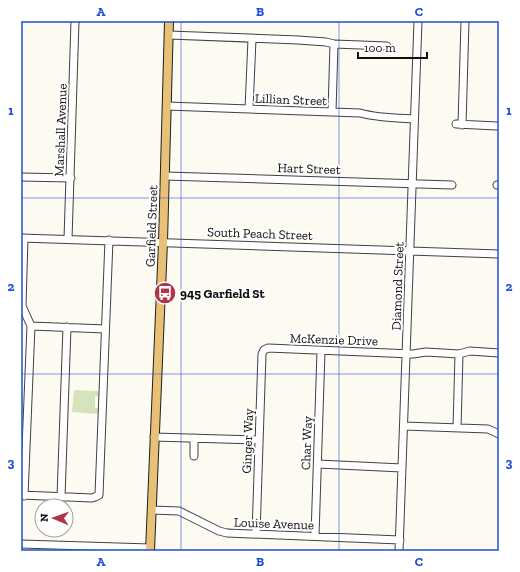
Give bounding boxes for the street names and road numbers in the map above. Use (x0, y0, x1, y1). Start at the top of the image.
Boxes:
street label: Marshall Avenue (51, 83, 70, 177)
street label: Lillian Street (255, 91, 328, 108)
street label: Hart Street (277, 160, 341, 177)
street label: Garfield Street (143, 185, 160, 267)
street label: South Peach Street (207, 224, 313, 243)
street label: Diamond Street (388, 241, 407, 331)
street label: McKenzie Drive (290, 330, 378, 349)
street label: Ginger Way (239, 408, 256, 474)
street label: Char Way (298, 415, 315, 470)
street label: Louise Avenue (234, 515, 314, 532)

